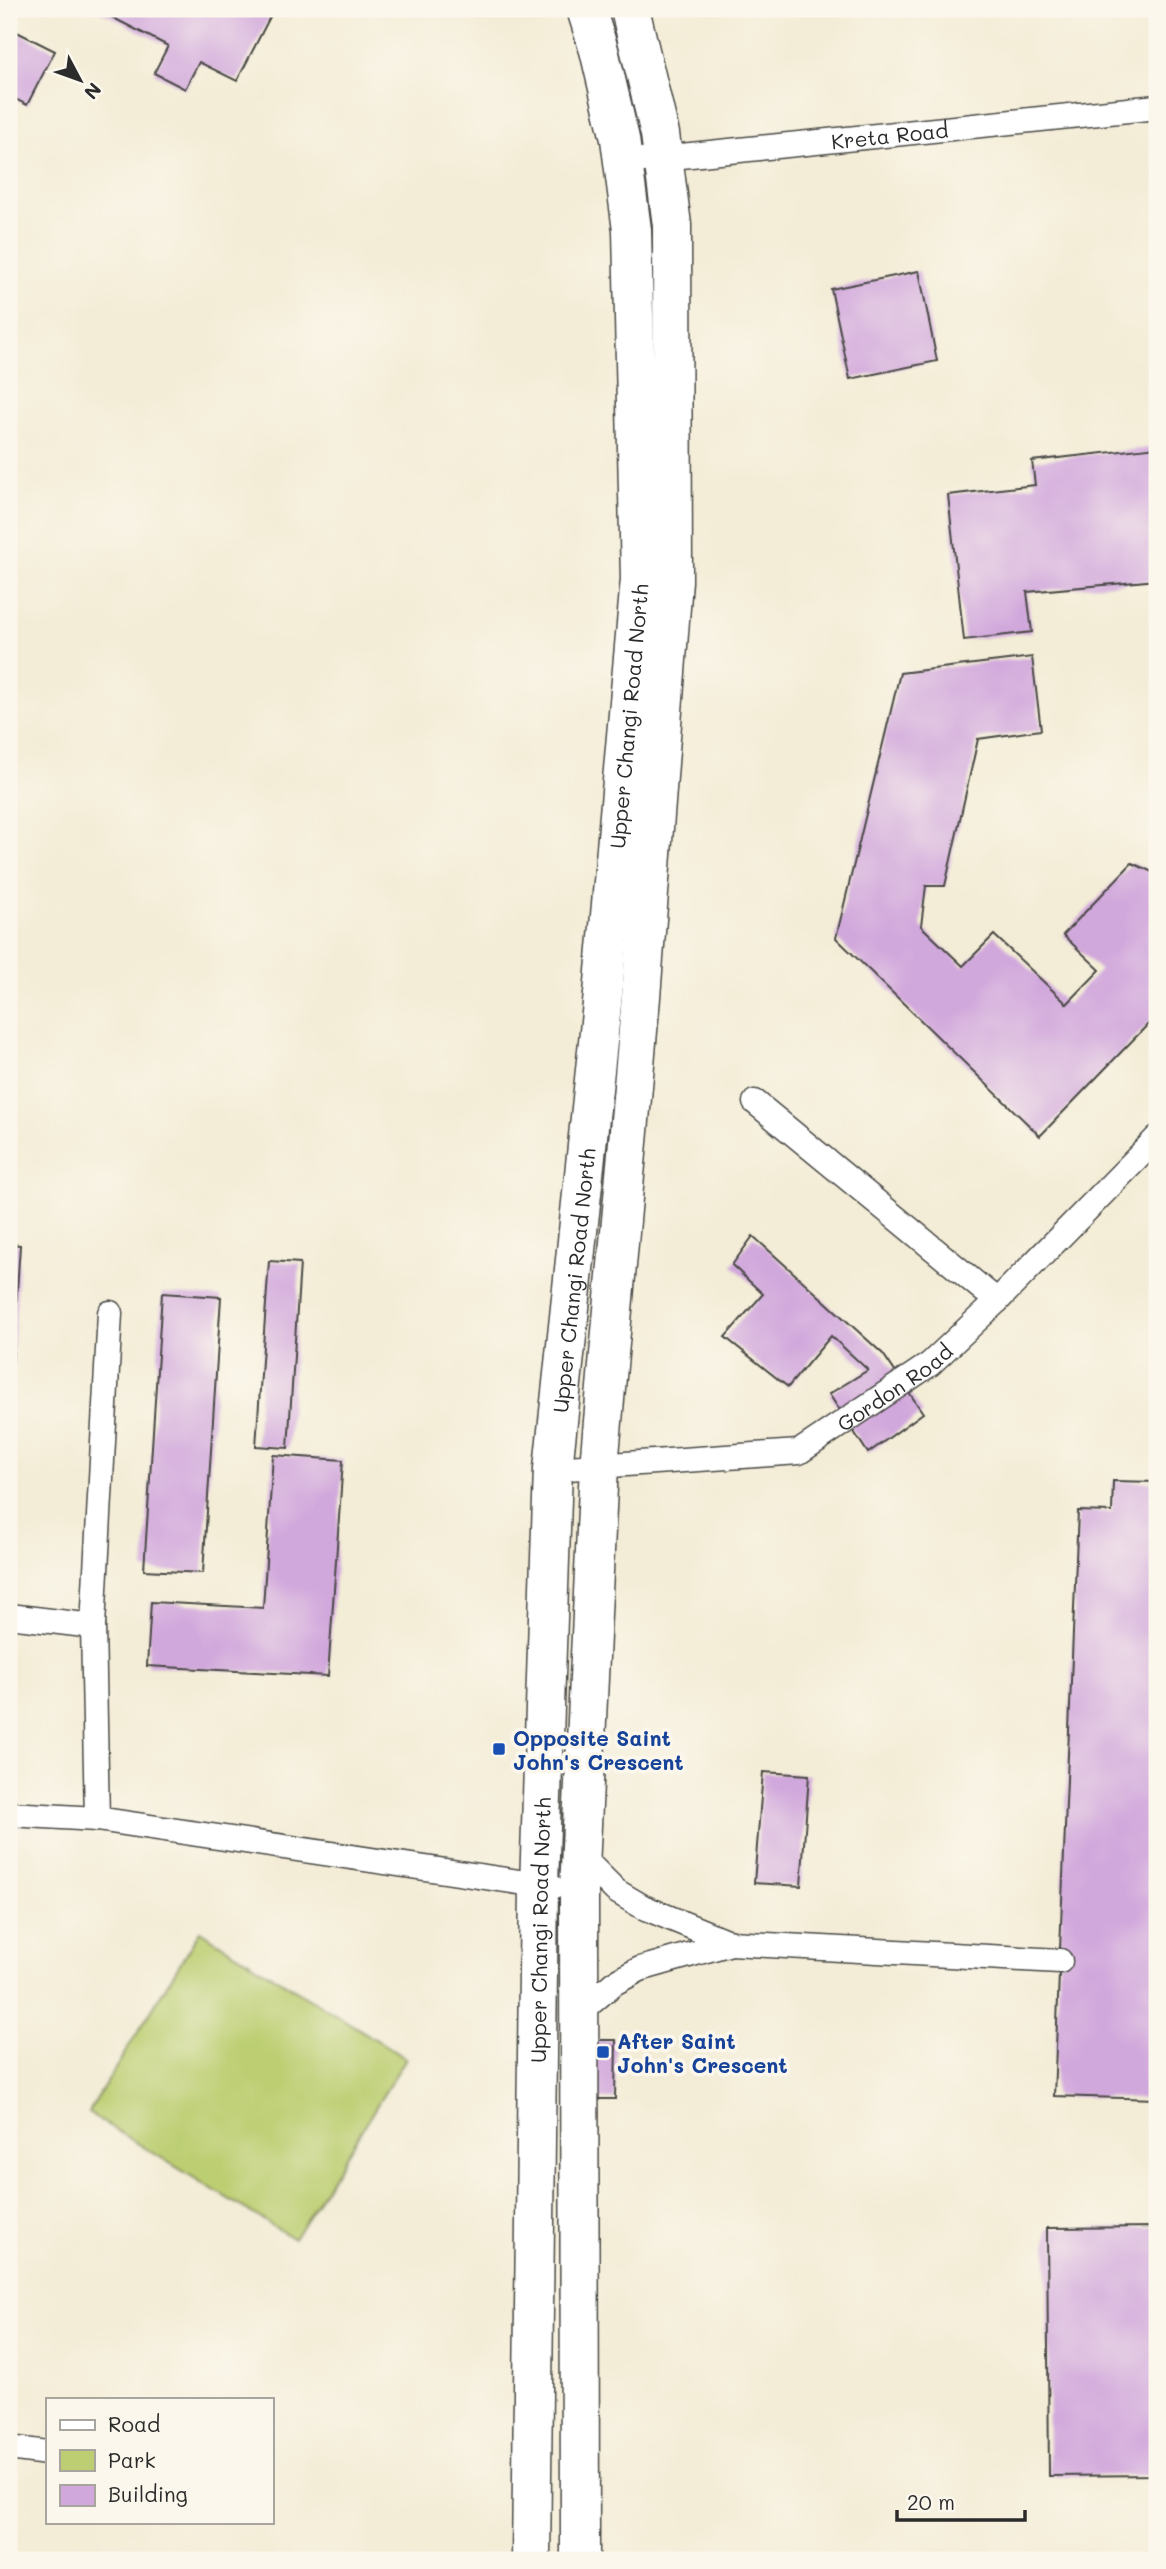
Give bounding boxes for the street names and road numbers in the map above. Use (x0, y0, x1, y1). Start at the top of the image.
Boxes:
street label: Kreta Road (830, 115, 950, 154)
street label: Upper Changi Road North (603, 582, 653, 850)
street label: Upper Changi Road North (546, 1147, 600, 1414)
street label: Gordon Road (831, 1337, 958, 1437)
street label: Upper Changi Road North (523, 1797, 555, 2063)

